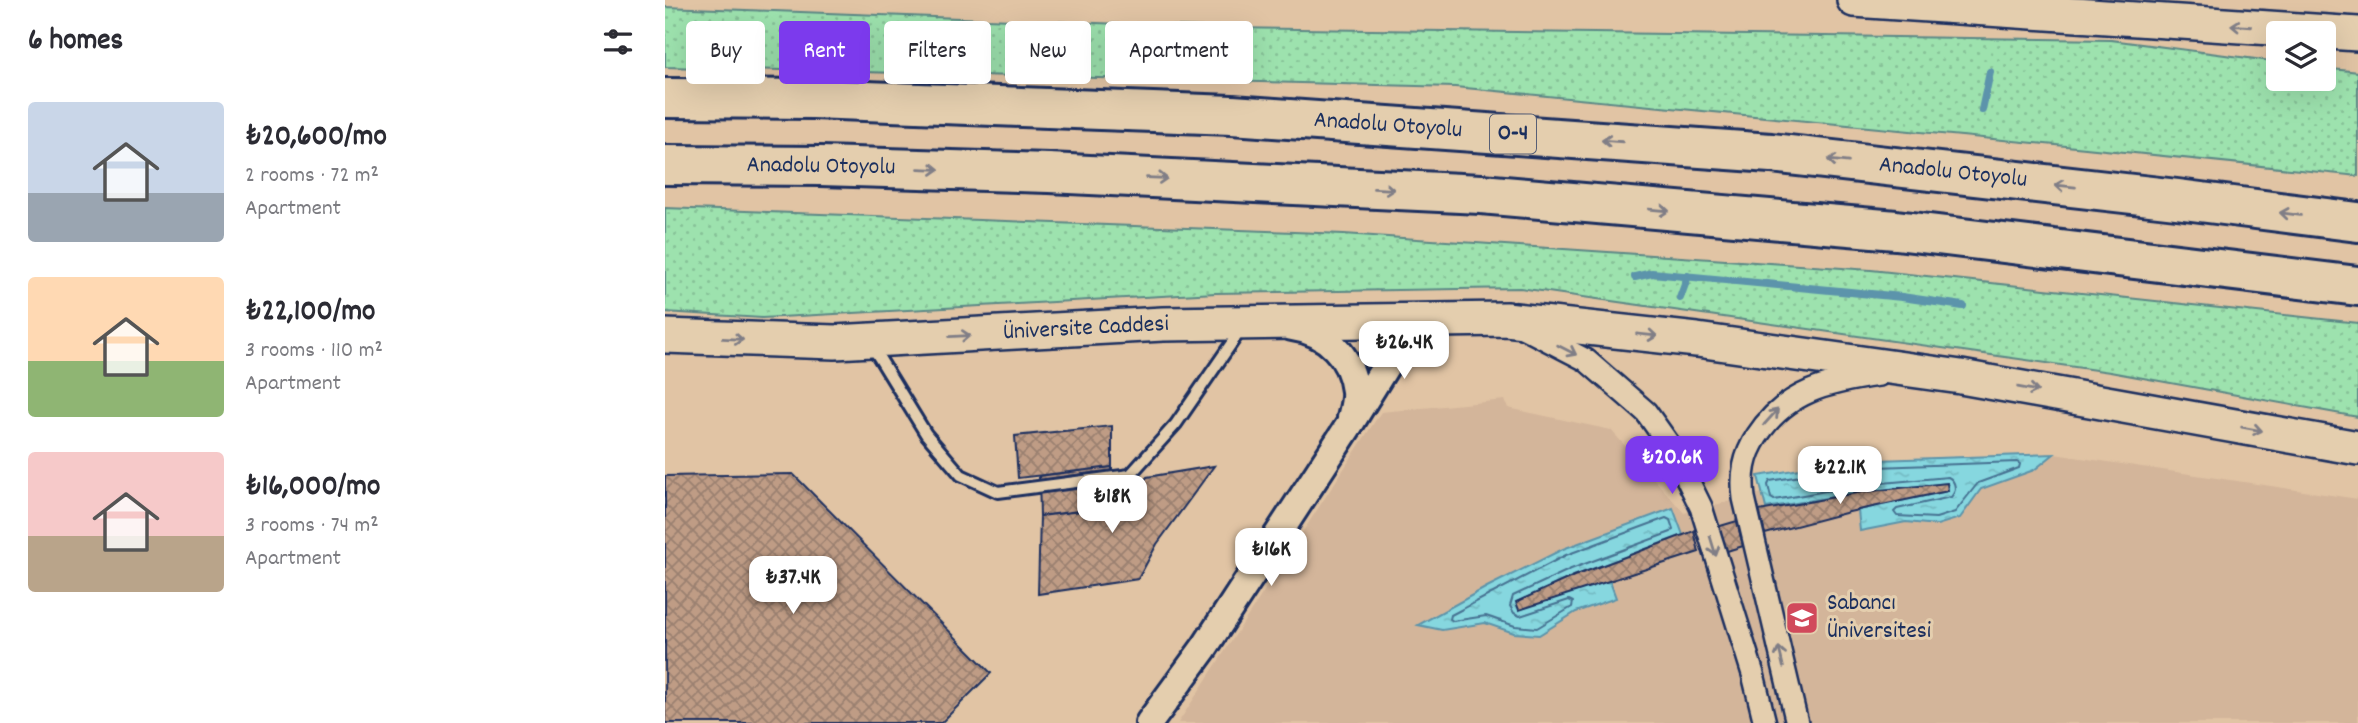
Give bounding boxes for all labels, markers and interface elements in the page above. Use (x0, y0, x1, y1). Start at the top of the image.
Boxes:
one-way arrow (2230, 19, 2253, 32)
text: 6 homes (28, 21, 123, 64)
chip: Buy (686, 21, 765, 84)
chip: Rent (779, 21, 870, 84)
chip: Filters (884, 21, 991, 84)
chip: New (1005, 21, 1091, 84)
chip: Apartment (1105, 21, 1253, 84)
map controls (2266, 21, 2336, 91)
button: layers (2266, 21, 2336, 91)
icon: filters (599, 23, 637, 61)
street label: Anadolu Otoyolu (1313, 104, 1463, 148)
road number: O-4 (1490, 114, 1536, 154)
text: ₺20,600/mo (245, 117, 387, 160)
icon: home (84, 130, 168, 214)
one-way arrow (1601, 135, 1624, 148)
street label: Anadolu Otoyolu (1877, 148, 2029, 198)
street label: Anadolu Otoyolu (746, 149, 896, 185)
one-way arrow (1828, 154, 1850, 167)
text: 2 rooms · 72 m² (245, 160, 379, 193)
one-way arrow (917, 163, 940, 176)
one-way arrow (1145, 171, 1168, 184)
one-way arrow (2054, 179, 2076, 192)
one-way arrow (1372, 182, 1395, 195)
text: Apartment (245, 193, 341, 226)
one-way arrow (1648, 204, 1670, 217)
one-way arrow (2279, 207, 2302, 220)
text: ₺22,100/mo (245, 292, 375, 335)
icon: home (84, 305, 168, 389)
street label: Üniversite Caddesi (1002, 308, 1170, 350)
pin: ₺26.4K (1347, 322, 1461, 381)
text: ₺26.4K (1375, 327, 1433, 360)
one-way arrow (1635, 328, 1658, 341)
one-way arrow (949, 329, 972, 342)
one-way arrow (721, 333, 744, 346)
text: 3 rooms · 110 m² (245, 335, 383, 368)
one-way arrow (1556, 344, 1577, 357)
text: Apartment (245, 368, 341, 401)
one-way arrow (2016, 383, 2039, 396)
one-way arrow (1763, 408, 1779, 426)
one-way arrow (2240, 423, 2263, 436)
pin: ₺20.6K (1615, 436, 1729, 496)
text: ₺20.6K (1641, 442, 1703, 475)
pin: ₺22.1K (1783, 447, 1897, 506)
text: ₺22.1K (1814, 452, 1866, 485)
text: ₺16,000/mo (245, 467, 380, 510)
pin: ₺18K (1071, 476, 1153, 535)
icon: home (84, 480, 168, 564)
text: ₺18K (1093, 481, 1131, 514)
text: 3 rooms · 74 m² (245, 510, 379, 543)
pin: ₺16K (1230, 528, 1312, 588)
text: ₺16K (1251, 534, 1291, 567)
one-way arrow (1707, 535, 1720, 557)
text: Apartment (245, 543, 341, 576)
pin: ₺37.4K (736, 556, 850, 616)
text: ₺37.4K (765, 562, 821, 595)
place label: Sabancı Üniversitesi (1827, 587, 1931, 649)
school or university icon: Sabancı Üniversitesi (1783, 599, 1821, 637)
one-way arrow (1774, 646, 1787, 669)

